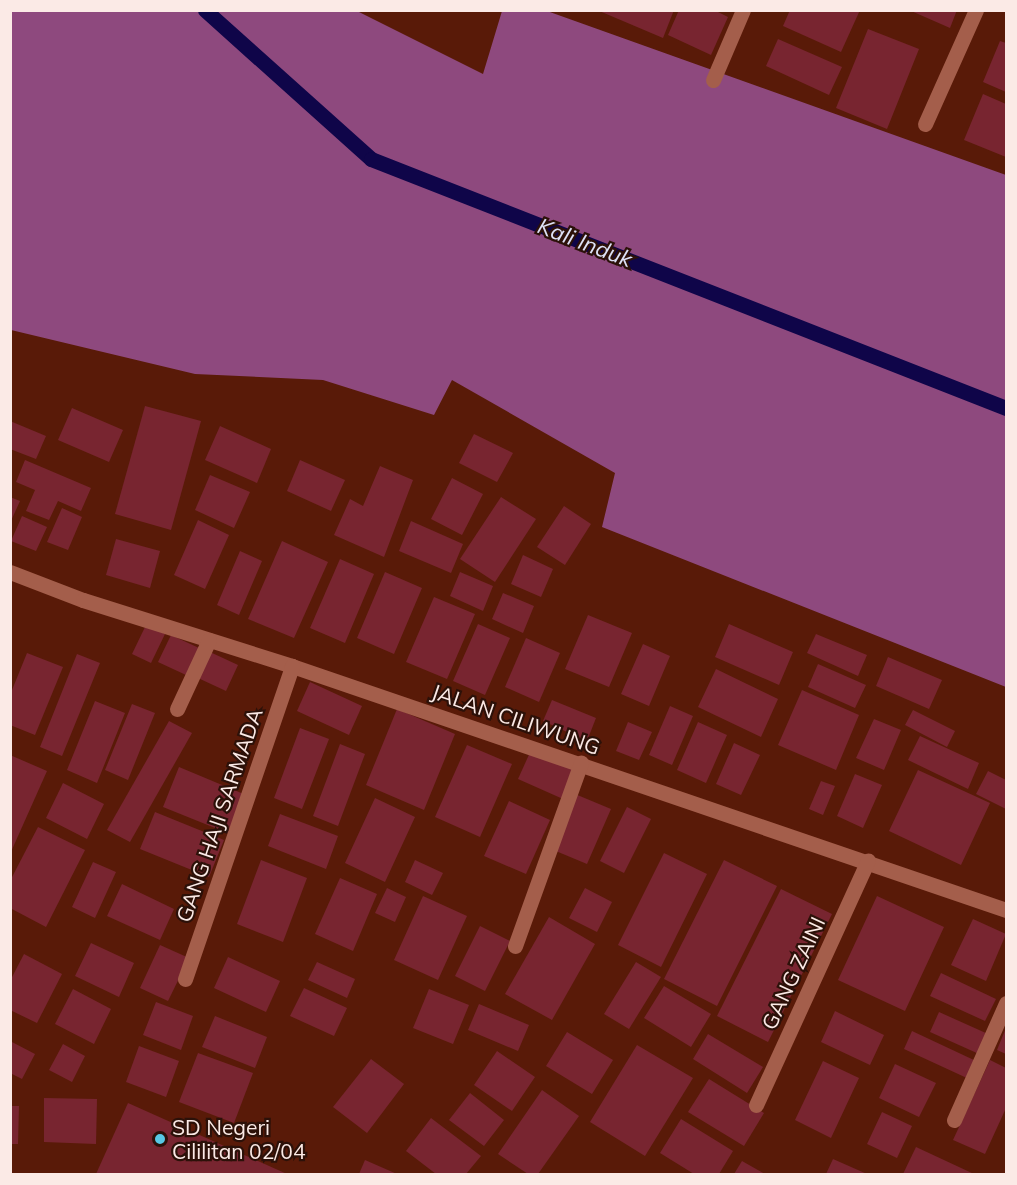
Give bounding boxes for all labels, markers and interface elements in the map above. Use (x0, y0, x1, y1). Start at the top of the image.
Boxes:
water label: Kali Induk (534, 213, 636, 273)
street label: JALAN CILIWUNG (429, 678, 603, 760)
street label: GANG HAJI SARMADA (171, 705, 267, 925)
street label: GANG ZAINI (756, 913, 830, 1033)
place label: SD Negeri Cililitan 02/04 (172, 1114, 305, 1164)
marker: SD Negeri Cililitan 02/04 (153, 1132, 167, 1146)

